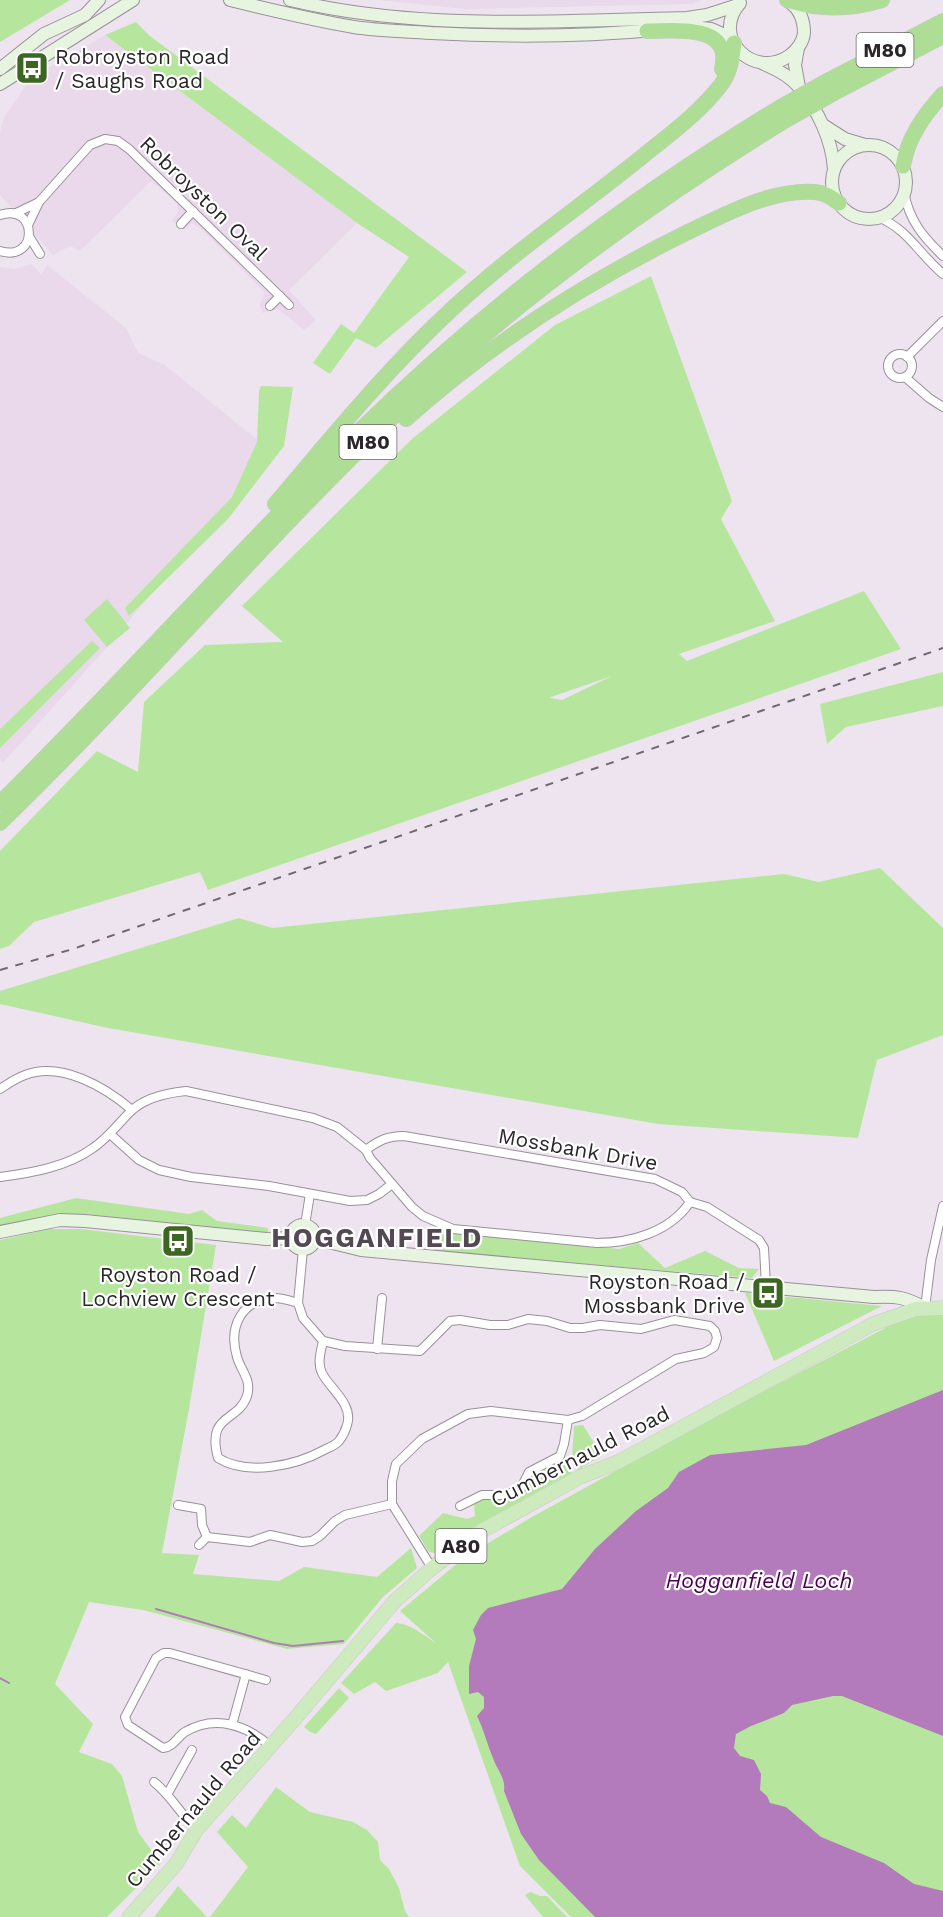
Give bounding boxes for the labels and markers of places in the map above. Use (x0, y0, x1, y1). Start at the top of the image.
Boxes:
place label: Robroyston Road / Saughs Road (55, 44, 229, 93)
bus stop icon: Robroyston Road / Saughs Road (14, 50, 50, 86)
bus stop icon: Royston Road / Lochview Crescent (160, 1223, 196, 1259)
place label: Royston Road / Lochview Crescent (81, 1262, 275, 1311)
place label: Royston Road / Mossbank Drive (584, 1269, 745, 1318)
bus stop icon: Royston Road / Mossbank Drive (750, 1275, 786, 1311)

